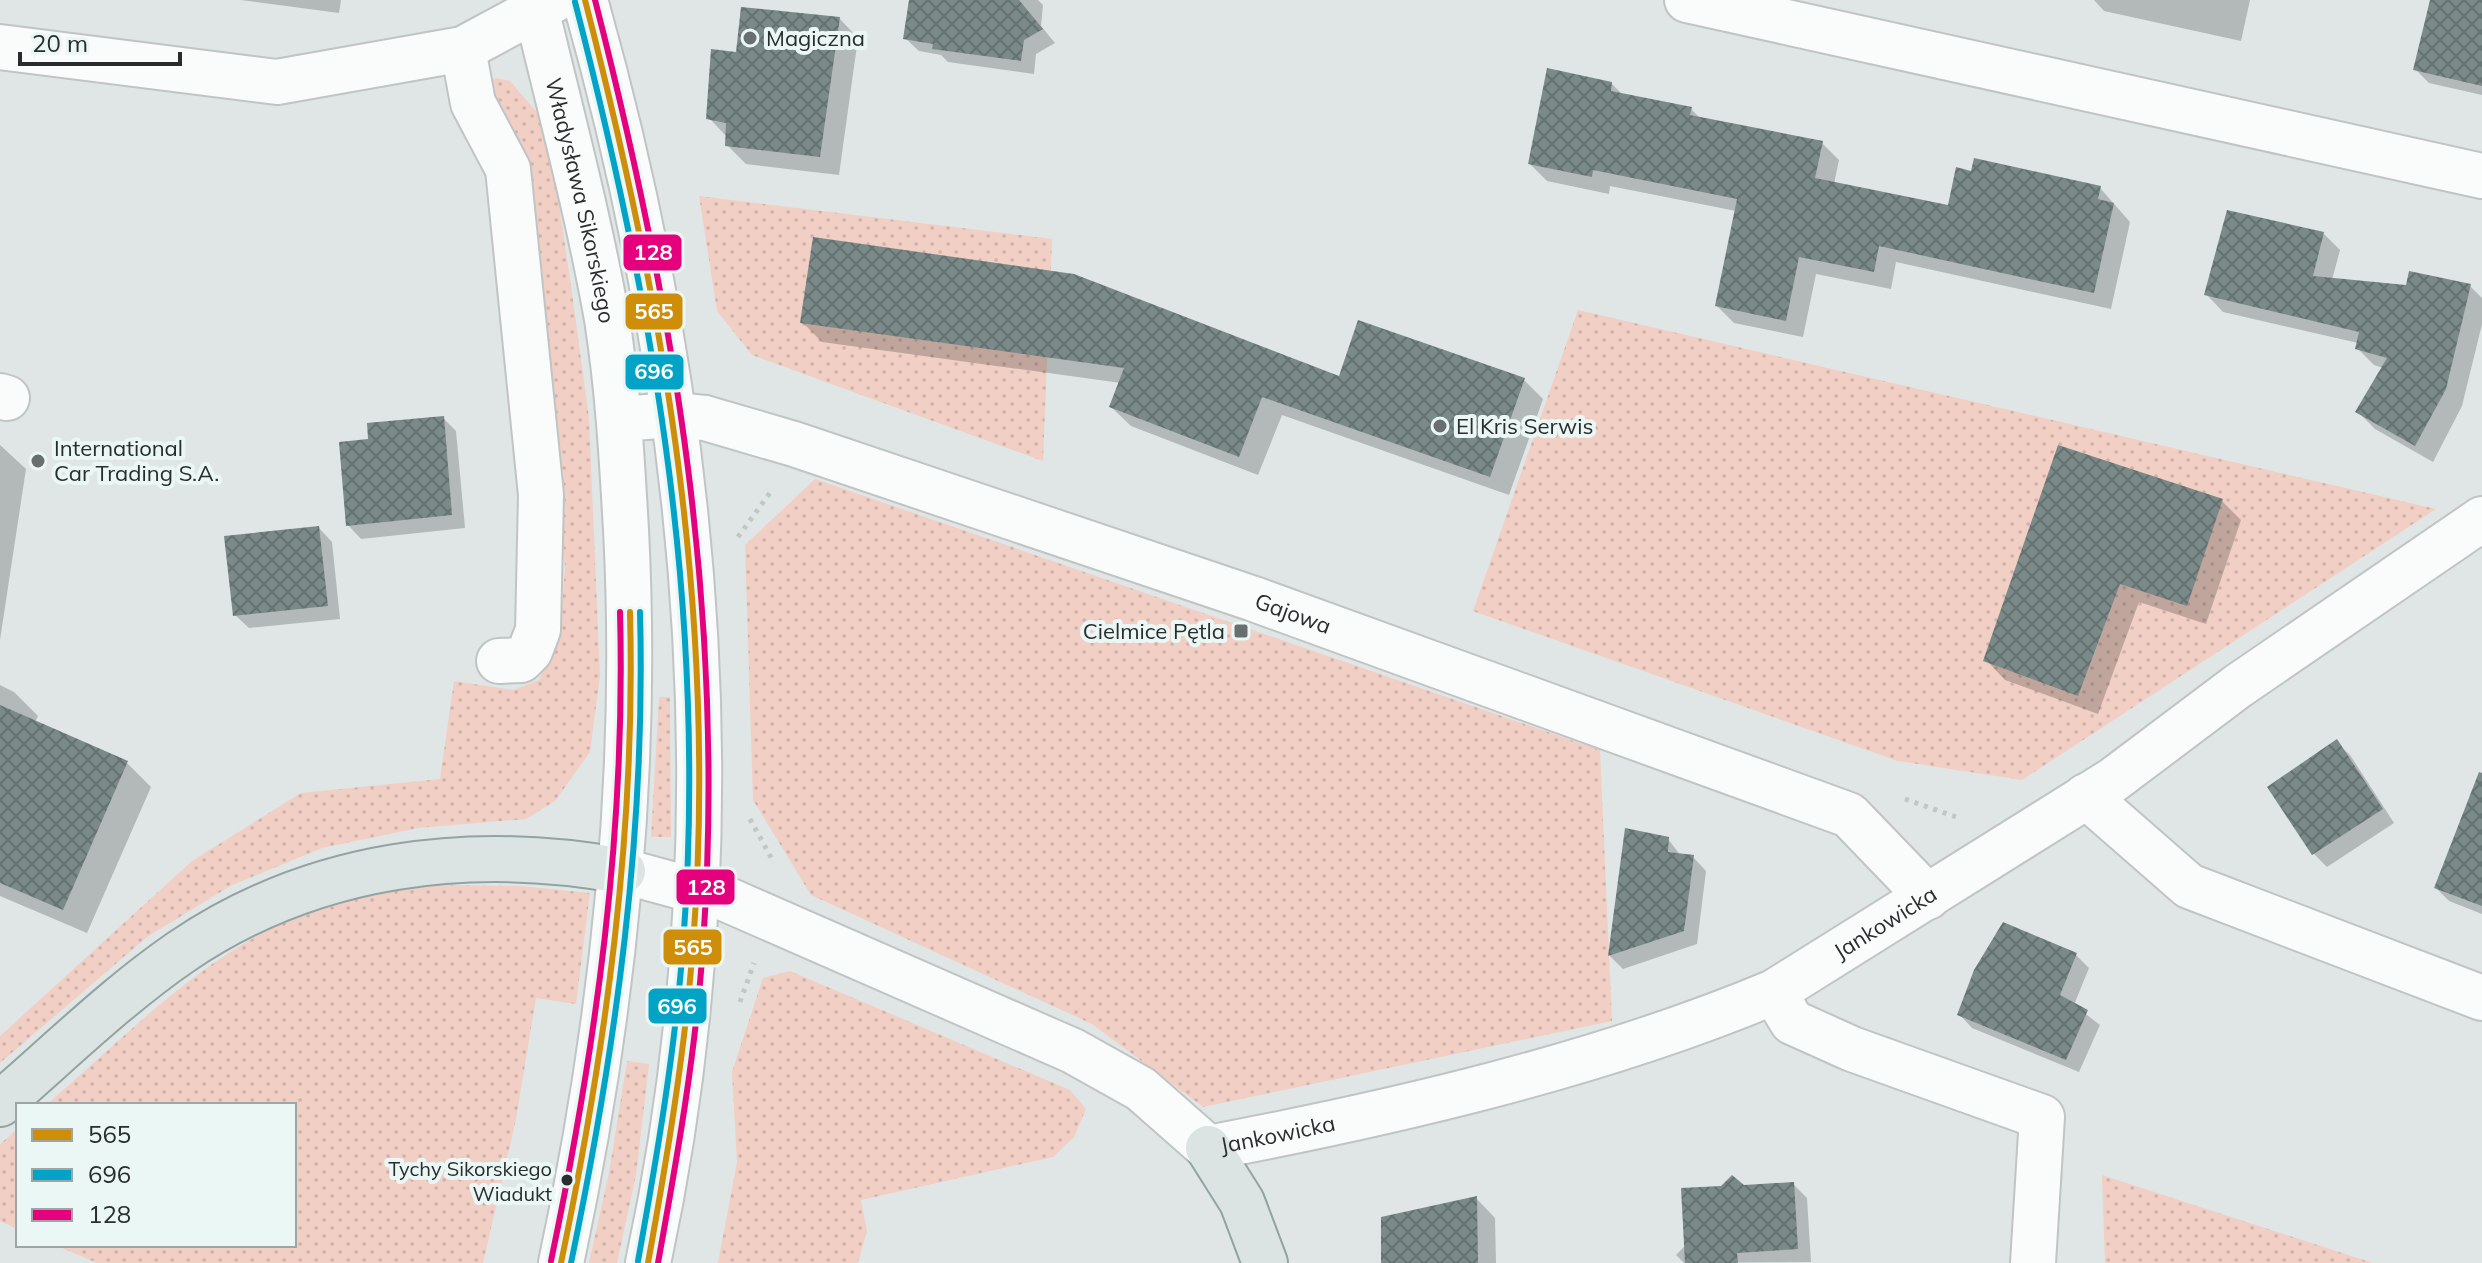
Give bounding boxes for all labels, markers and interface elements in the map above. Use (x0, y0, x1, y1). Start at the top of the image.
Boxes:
scale bar (20, 16, 180, 66)
place label: Magiczna (766, 24, 865, 52)
text: 20 m (32, 28, 88, 58)
marker: Magiczna (741, 29, 759, 47)
street label: Władysława Sikorskiego (539, 75, 621, 325)
line badge: 128 (622, 233, 683, 272)
text: 128 (633, 238, 673, 266)
line badge: 565 (624, 292, 684, 331)
text: 565 (634, 297, 674, 325)
line badge: 696 (624, 353, 685, 391)
text: 696 (634, 357, 674, 385)
place label: El Kris Serwis (1456, 412, 1593, 440)
marker: El Kris Serwis (1431, 417, 1449, 435)
place label: International Car Trading S.A. (54, 434, 219, 487)
marker: International Car Trading S.A. (29, 452, 47, 470)
street label: Gajowa (1251, 587, 1335, 640)
place label: Cielmice Pętla (1083, 617, 1225, 645)
marker: Cielmice Pętla (1232, 622, 1250, 640)
line badge: 128 (675, 868, 736, 906)
text: 128 (686, 873, 726, 901)
street label: Jankowicka (1828, 880, 1942, 965)
line badge: 565 (662, 928, 723, 966)
text: 565 (673, 933, 713, 961)
line badge: 696 (647, 987, 708, 1025)
text: 696 (657, 992, 697, 1020)
legend (16, 1103, 296, 1247)
street label: Jankowicka (1218, 1109, 1338, 1159)
text: 565 (88, 1119, 131, 1149)
place label: Tychy Sikorskiego Wiadukt (388, 1156, 552, 1206)
text: 696 (88, 1159, 131, 1189)
marker: Tychy Sikorskiego Wiadukt (559, 1172, 575, 1188)
text: 128 (88, 1199, 131, 1229)

